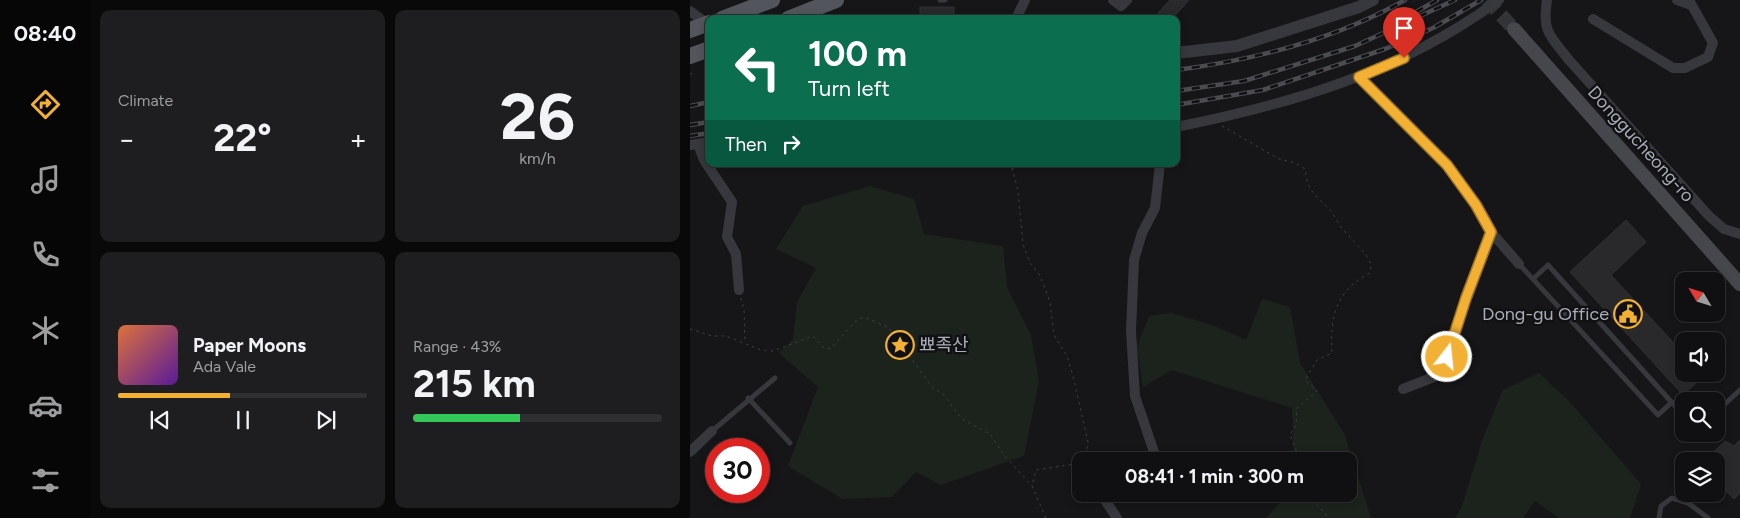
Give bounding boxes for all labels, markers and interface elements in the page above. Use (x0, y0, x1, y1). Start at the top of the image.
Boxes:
pin (1383, 7, 1425, 58)
icon: arrive (1390, 14, 1418, 42)
text: 08:40 (14, 20, 76, 47)
text: 100 m (808, 33, 907, 75)
icon: left (725, 35, 790, 100)
text: Turn left (808, 75, 890, 102)
text: 26 (500, 77, 575, 155)
street label: Donggucheong-ro (1583, 81, 1699, 207)
icon: directions (28, 87, 63, 122)
text: Climate (118, 91, 173, 110)
text: 22° (213, 115, 272, 161)
text: − (118, 122, 135, 156)
text: + (350, 122, 367, 156)
icon: right (777, 130, 805, 158)
text: Then (725, 133, 767, 156)
text: km/h (519, 149, 556, 168)
icon: music (28, 162, 63, 197)
icon: phone (28, 237, 63, 272)
north arrow (1675, 272, 1725, 322)
map controls (1675, 272, 1725, 502)
public building icon: Dong-gu Office (1613, 299, 1643, 329)
place label: Dong-gu Office (1482, 303, 1609, 325)
icon: climate (28, 313, 63, 348)
place icon: 뾰족산 (885, 330, 915, 360)
position arrow (1420, 330, 1472, 382)
button: sound (1675, 332, 1725, 382)
text: Paper Moons (193, 334, 306, 357)
place label: 뾰족산 (919, 334, 969, 356)
text: Range · 43% (413, 337, 501, 356)
text: Ada Vale (193, 357, 256, 376)
text: 215 km (413, 361, 536, 407)
icon: car (28, 388, 63, 423)
button: search (1675, 392, 1725, 442)
icon: previous (146, 406, 174, 434)
icon: pause (229, 406, 257, 434)
icon: next (312, 406, 340, 434)
speed limit sign: 30 (705, 438, 770, 503)
button: layers (1675, 452, 1725, 502)
icon: filters (28, 463, 63, 498)
text: 08:41 · 1 min · 300 m (1125, 465, 1304, 488)

